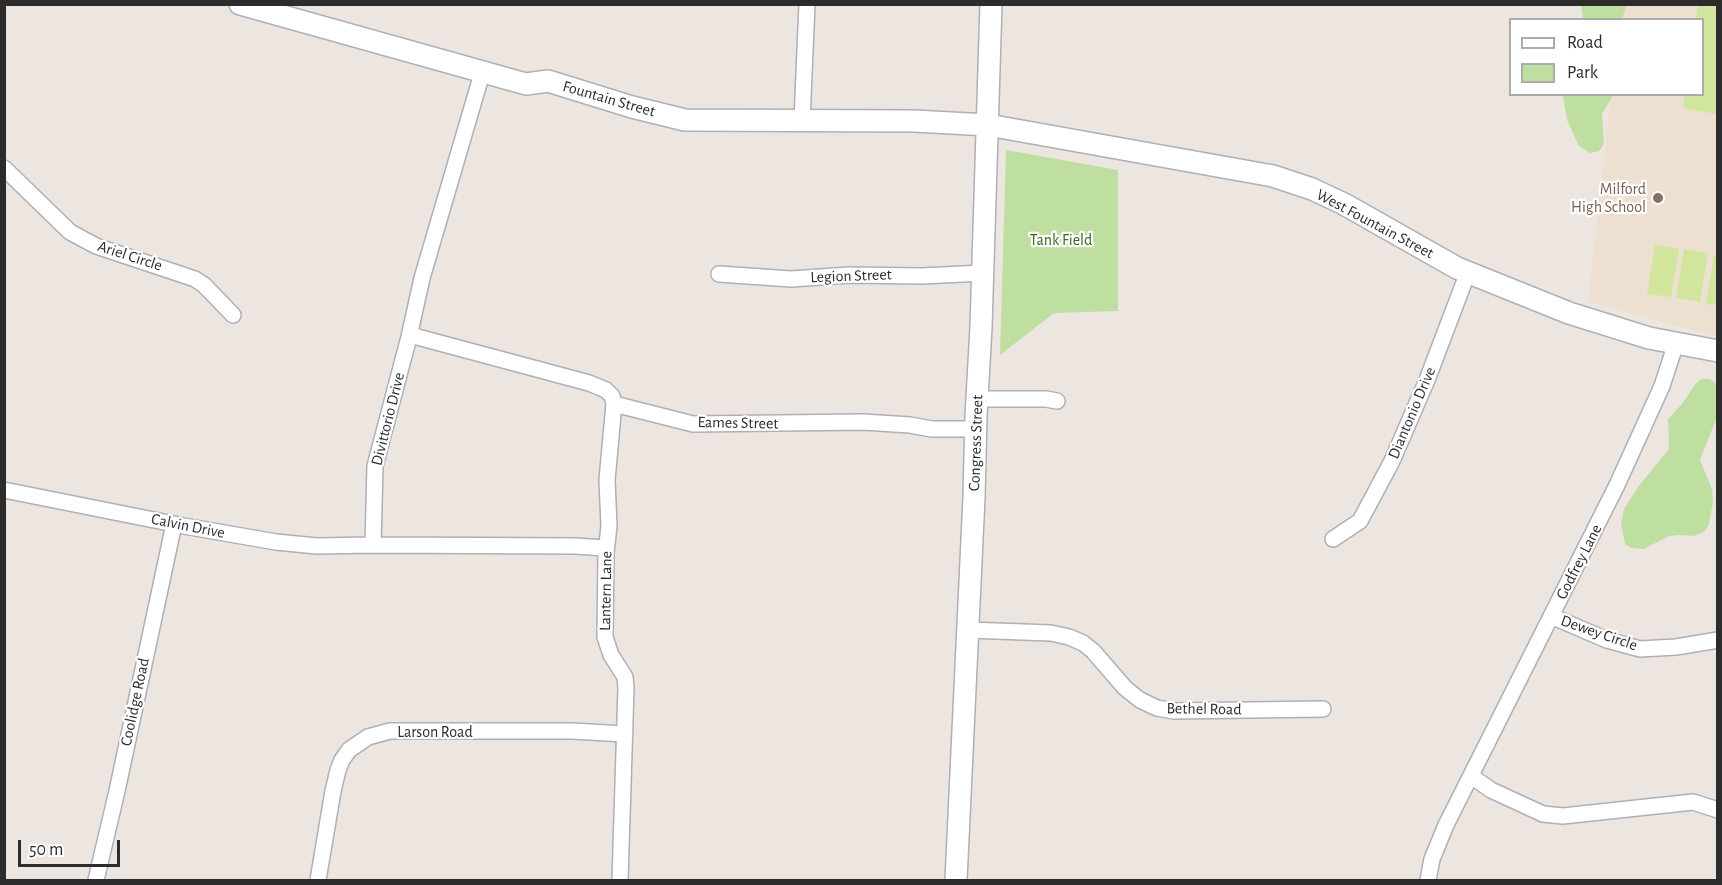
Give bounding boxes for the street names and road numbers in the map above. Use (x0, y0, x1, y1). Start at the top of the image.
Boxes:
street label: Fountain Street (560, 77, 658, 121)
street label: West Fountain Street (1313, 185, 1437, 263)
street label: Ariel Circle (95, 237, 165, 275)
street label: Legion Street (810, 265, 892, 287)
street label: Diantonio Drive (1384, 364, 1440, 462)
street label: Divittorio Drive (367, 370, 409, 468)
street label: Congress Street (965, 394, 987, 492)
street label: Eames Street (697, 413, 779, 433)
street label: Calvin Drive (150, 509, 226, 543)
street label: Godfrey Lane (1552, 521, 1606, 603)
street label: Lantern Lane (596, 551, 616, 631)
street label: Dewey Circle (1558, 611, 1640, 655)
street label: Coolidge Road (116, 656, 154, 748)
street label: Bethel Road (1166, 699, 1242, 719)
street label: Larson Road (397, 722, 473, 742)

